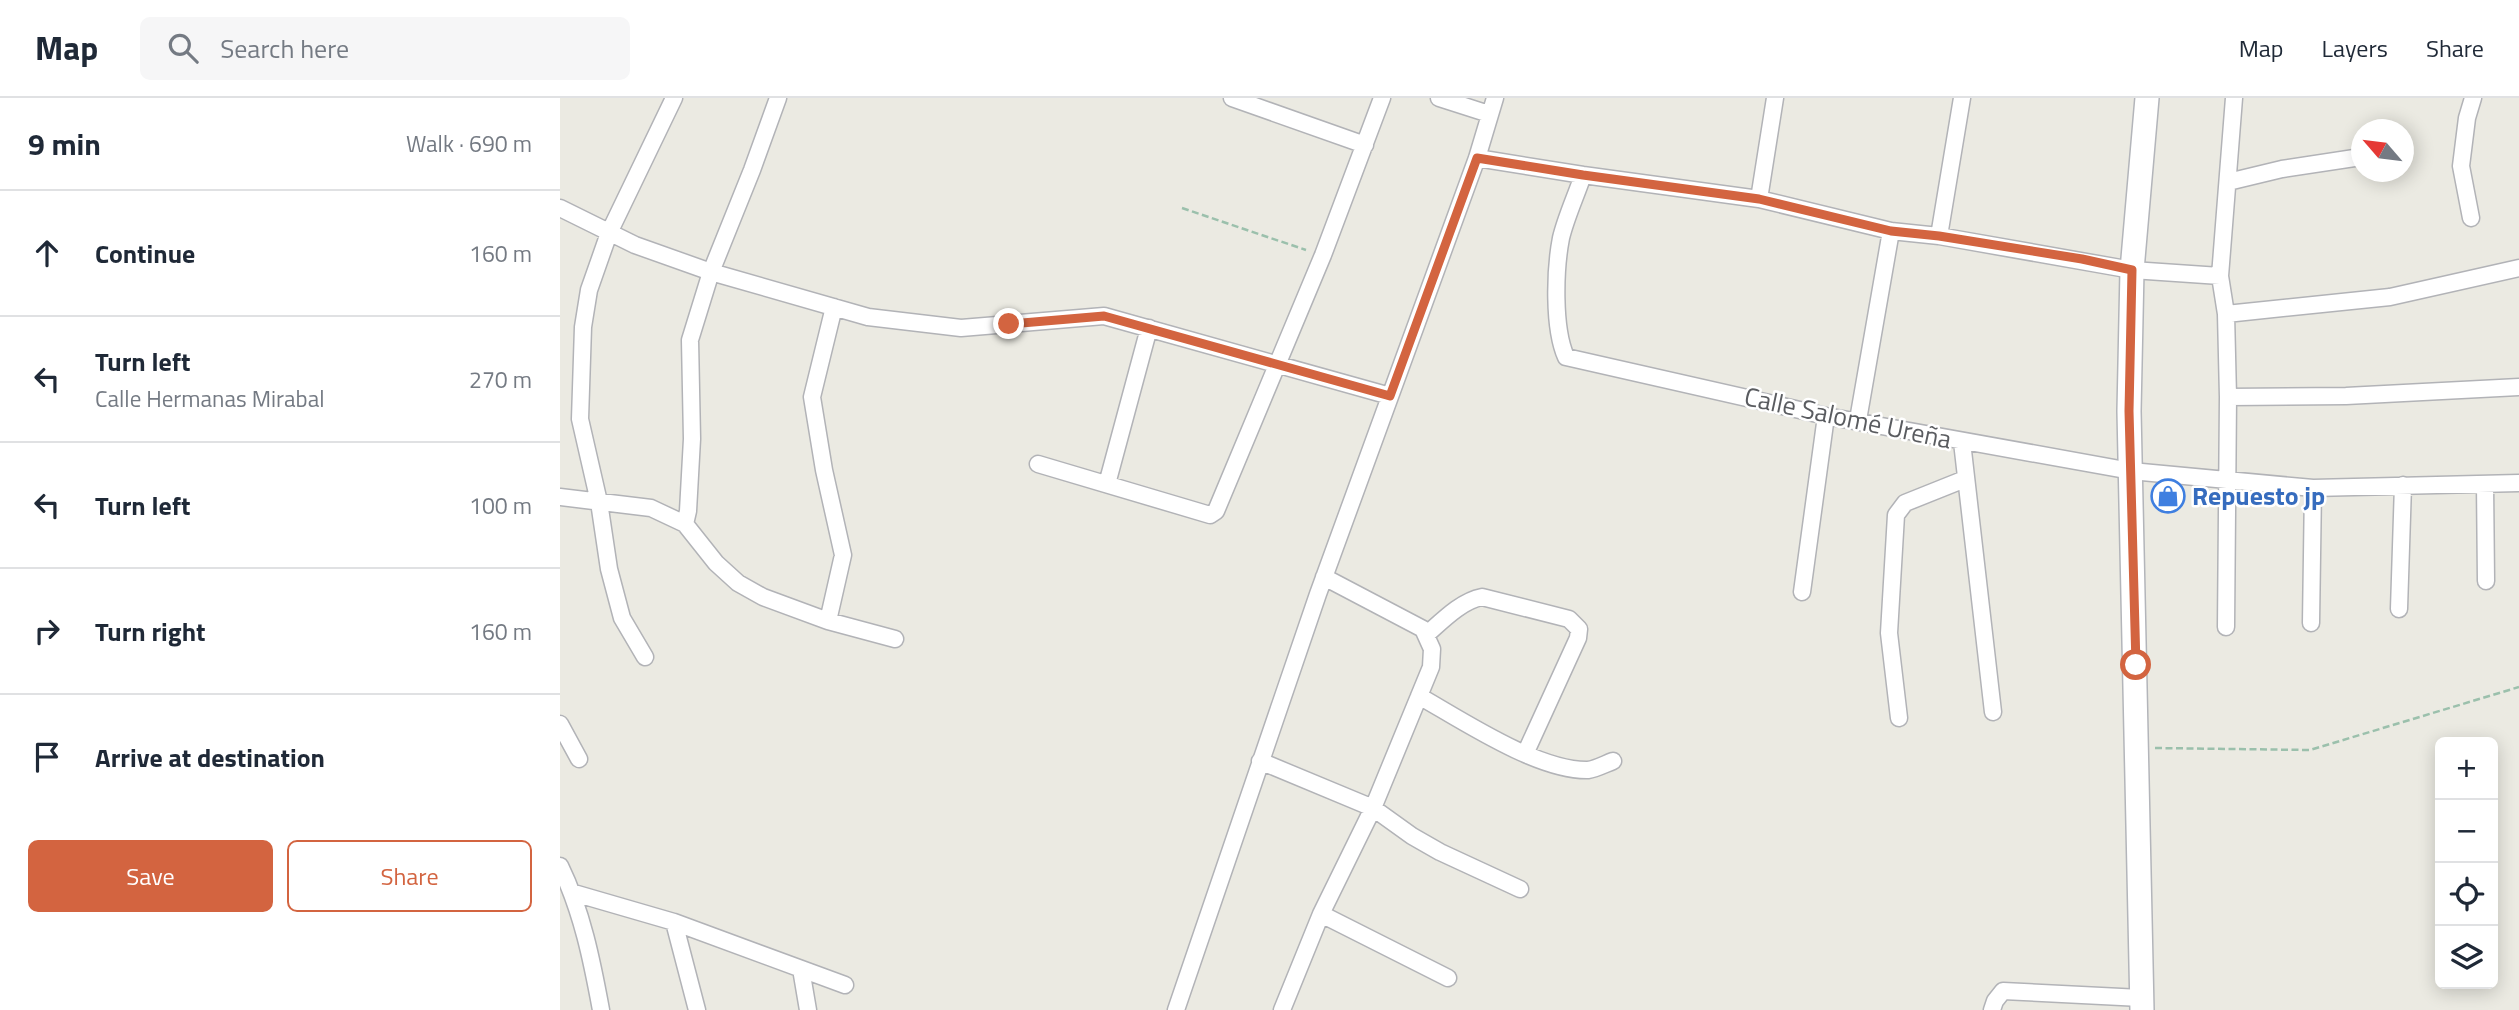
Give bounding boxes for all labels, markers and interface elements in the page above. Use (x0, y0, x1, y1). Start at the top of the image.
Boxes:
search box (140, 17, 630, 80)
text: Map (35, 23, 98, 73)
icon: search (164, 29, 202, 67)
text: Search here (220, 29, 349, 68)
text: Map (2239, 30, 2284, 66)
text: Layers (2322, 30, 2388, 66)
text: Share (2426, 30, 2484, 66)
north arrow (2351, 119, 2414, 182)
text: 9 min (28, 121, 101, 167)
text: Walk · 690 m (406, 126, 532, 161)
icon: ahead (28, 234, 66, 272)
text: Continue (95, 234, 195, 273)
text: 160 m (469, 236, 532, 271)
route end (993, 308, 1024, 339)
text: Turn left (95, 342, 190, 381)
icon: left (28, 360, 66, 398)
text: 270 m (469, 362, 532, 397)
street label: Calle Salomé Ureña (1741, 376, 1955, 459)
text: Calle Hermanas Mirabal (95, 381, 324, 416)
place label: Repuesto jp (2192, 476, 2325, 515)
shop icon: Repuesto jp (2149, 477, 2187, 515)
icon: left (28, 486, 66, 524)
text: Turn left (95, 486, 190, 525)
text: 100 m (469, 488, 532, 523)
icon: right (28, 612, 66, 650)
text: Turn right (95, 612, 206, 651)
text: 160 m (469, 614, 532, 649)
route start (2120, 649, 2151, 680)
map controls (2435, 737, 2498, 989)
button: + (2435, 737, 2498, 800)
icon: arrive (28, 738, 66, 776)
text: Arrive at destination (95, 738, 325, 777)
button: − (2435, 800, 2498, 863)
button: Save (28, 840, 273, 912)
button: Share (287, 840, 532, 912)
button: locate (2435, 863, 2498, 926)
button: layers (2435, 926, 2498, 989)

